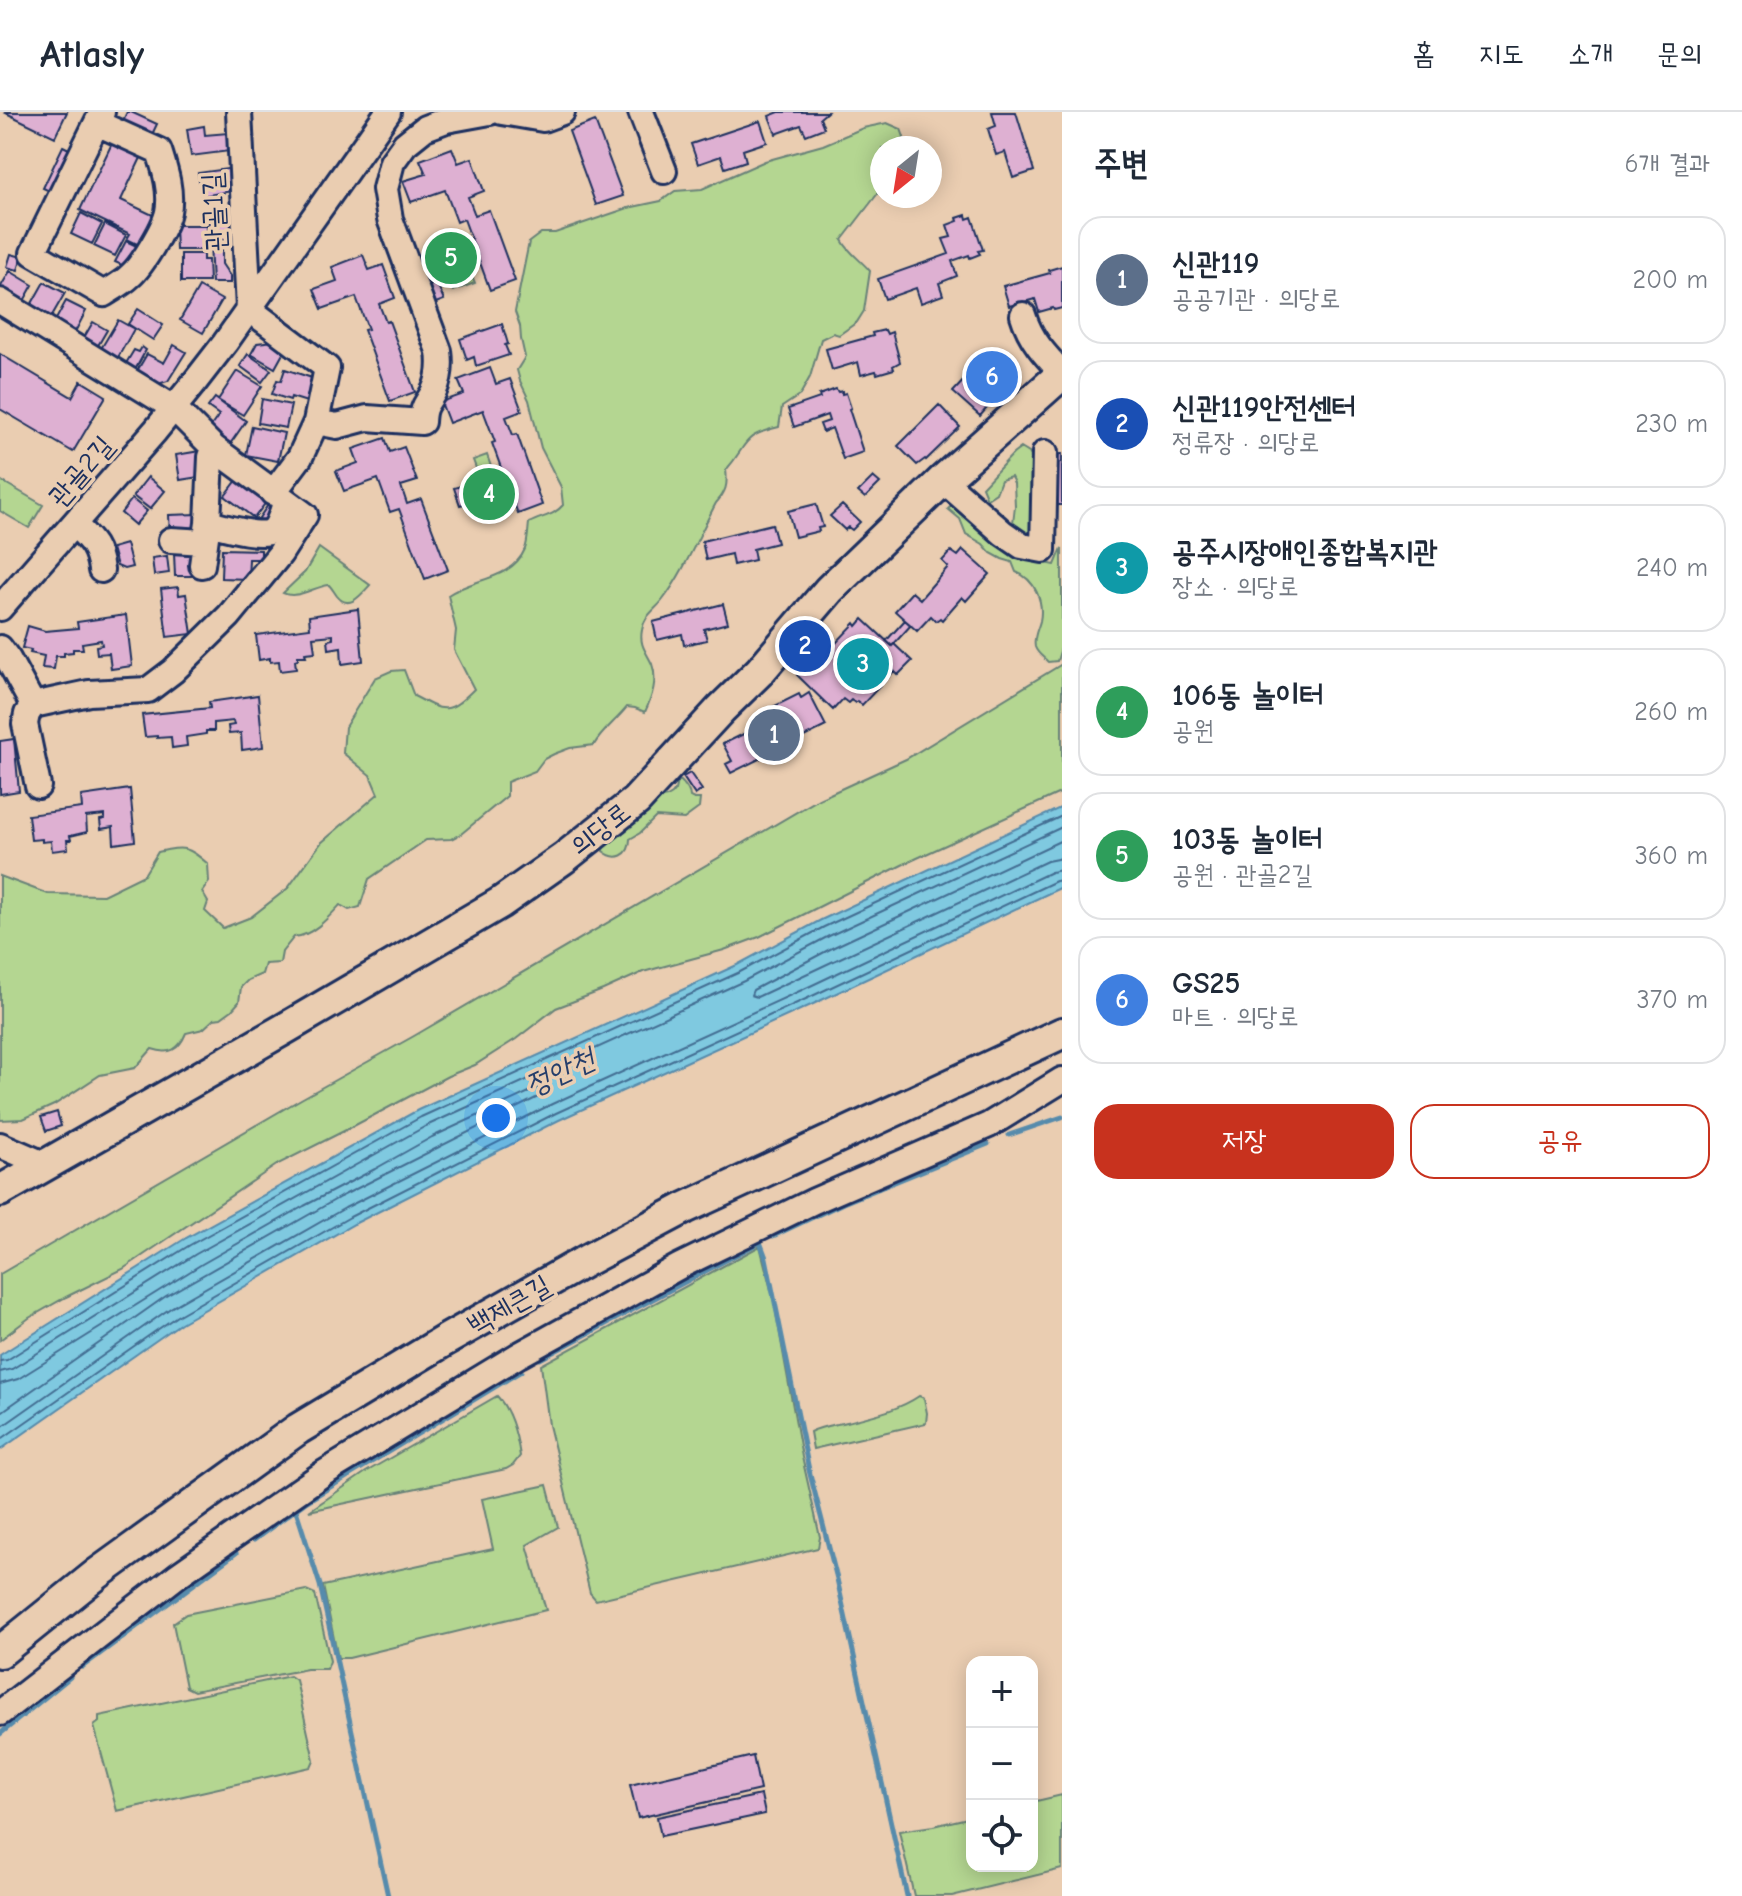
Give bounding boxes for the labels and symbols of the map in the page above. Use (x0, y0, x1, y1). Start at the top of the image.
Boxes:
north arrow (870, 136, 942, 208)
street label: 관골1길 (196, 172, 232, 252)
pin: 5 (425, 228, 477, 288)
pin: 6 (966, 347, 1018, 407)
street label: 관골2길 (42, 429, 120, 513)
pin: 4 (463, 464, 515, 524)
pin: 2 (779, 616, 831, 676)
pin: 3 (837, 634, 889, 694)
pin: 1 (748, 705, 800, 765)
street label: 의당로 (564, 796, 636, 862)
water label: 정안천 (520, 1040, 603, 1103)
your location (476, 1098, 516, 1138)
street label: 백제큰길 (462, 1269, 556, 1341)

